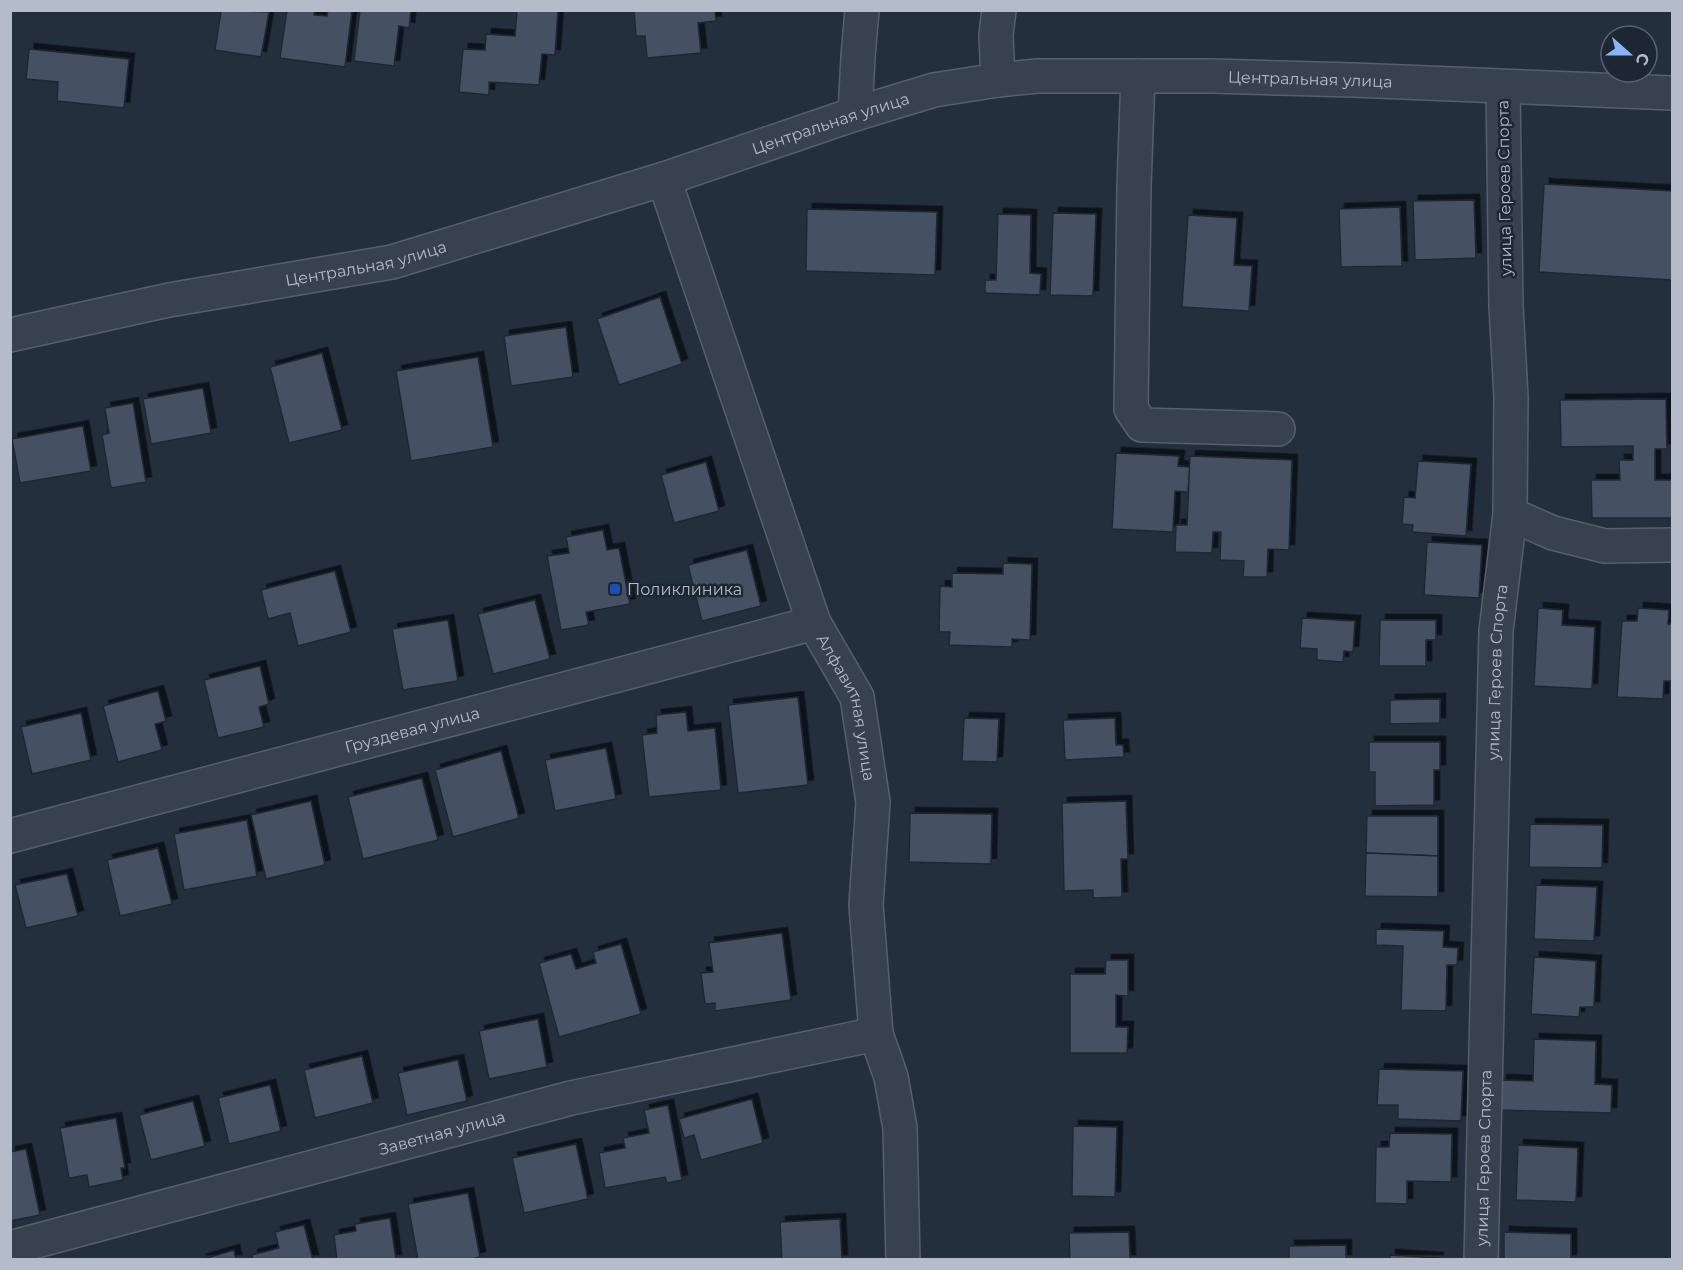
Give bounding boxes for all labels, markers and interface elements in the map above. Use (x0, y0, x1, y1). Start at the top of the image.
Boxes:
north arrow (1599, 24, 1659, 84)
text: С (1631, 50, 1653, 68)
street label: Центральная улица (1228, 67, 1393, 92)
street label: Центральная улица (749, 89, 912, 158)
street label: улица Героев Спорта (1493, 100, 1516, 277)
street label: Центральная улица (284, 237, 449, 290)
place label: Поликлиника (627, 580, 742, 599)
marker: Поликлиника (608, 582, 622, 596)
street label: улица Героев Спорта (1484, 583, 1512, 762)
street label: Алфавитная улица (813, 631, 879, 782)
street label: Груздевая улица (343, 703, 482, 757)
street label: улица Героев Спорта (1472, 1070, 1496, 1247)
street label: Заветная улица (377, 1107, 507, 1159)

